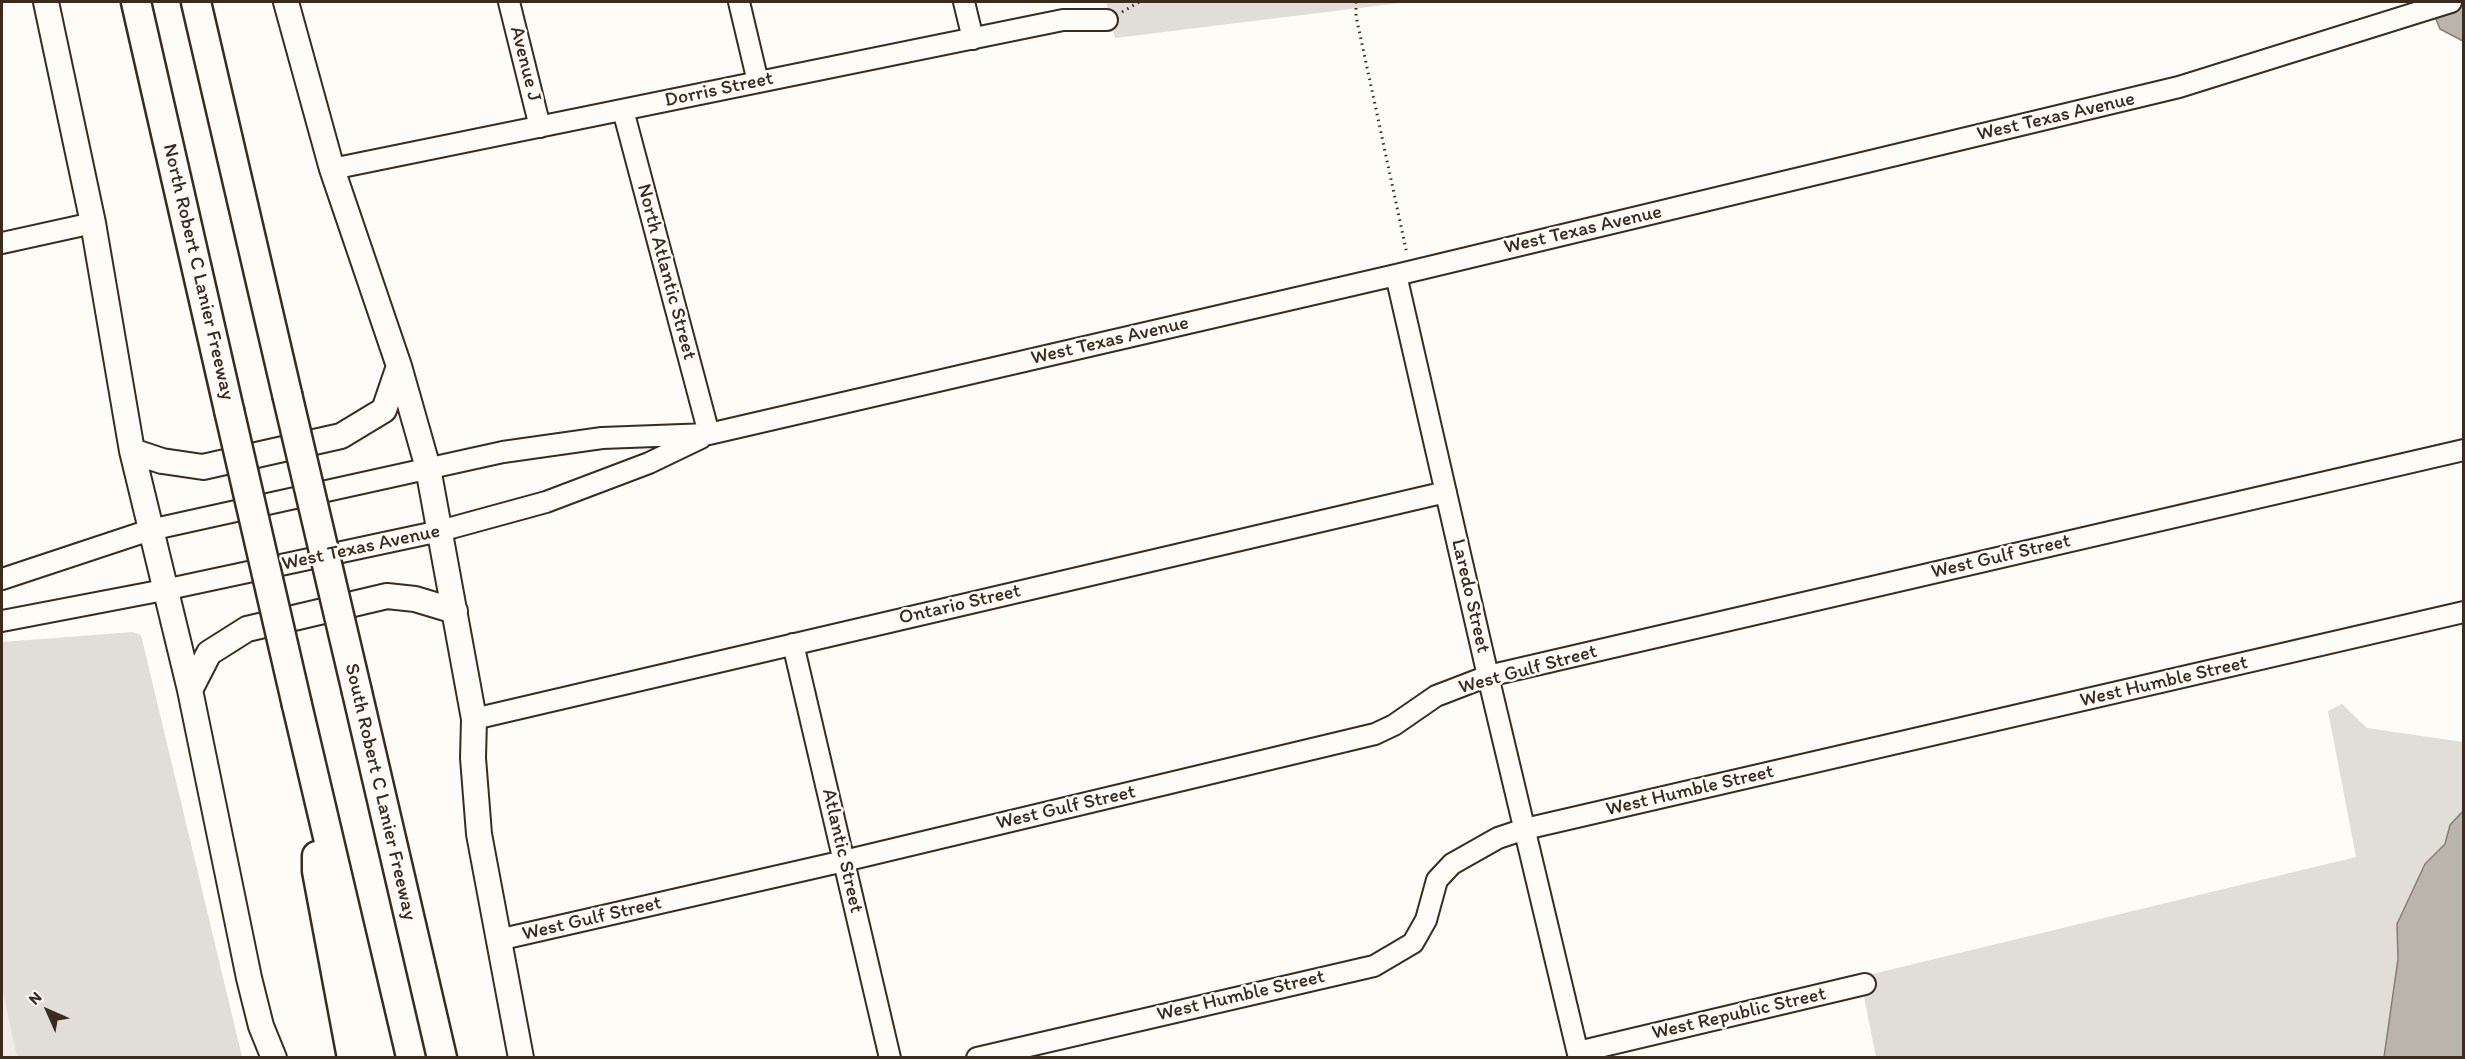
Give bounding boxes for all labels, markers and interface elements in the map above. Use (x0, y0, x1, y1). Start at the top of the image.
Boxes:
street label: Avenue J (504, 24, 546, 104)
street label: Dorris Street (662, 67, 776, 113)
street label: West Texas Avenue (1975, 87, 2137, 147)
street label: North Robert C Lanier Freeway (157, 141, 239, 403)
street label: North Atlantic Street (631, 181, 701, 363)
street label: West Texas Avenue (1502, 200, 1664, 260)
street label: West Texas Avenue (1029, 311, 1191, 371)
street label: West Texas Avenue (280, 519, 442, 577)
street label: West Gulf Street (1929, 529, 2073, 585)
street label: Laredo Street (1445, 537, 1495, 655)
street label: Ontario Street (897, 579, 1023, 631)
street label: West Gulf Street (1456, 640, 1600, 700)
street label: West Humble Street (2078, 651, 2250, 713)
street label: South Robert C Lanier Freeway (339, 661, 421, 923)
street label: West Humble Street (1604, 760, 1776, 822)
street label: West Gulf Street (994, 780, 1138, 836)
street label: Atlantic Street (816, 787, 868, 915)
street label: West Gulf Street (520, 891, 664, 947)
street label: West Humble Street (1155, 965, 1327, 1027)
north arrow (18, 981, 78, 1041)
street label: West Republic Street (1650, 982, 1828, 1046)
text: N (24, 987, 45, 1008)

